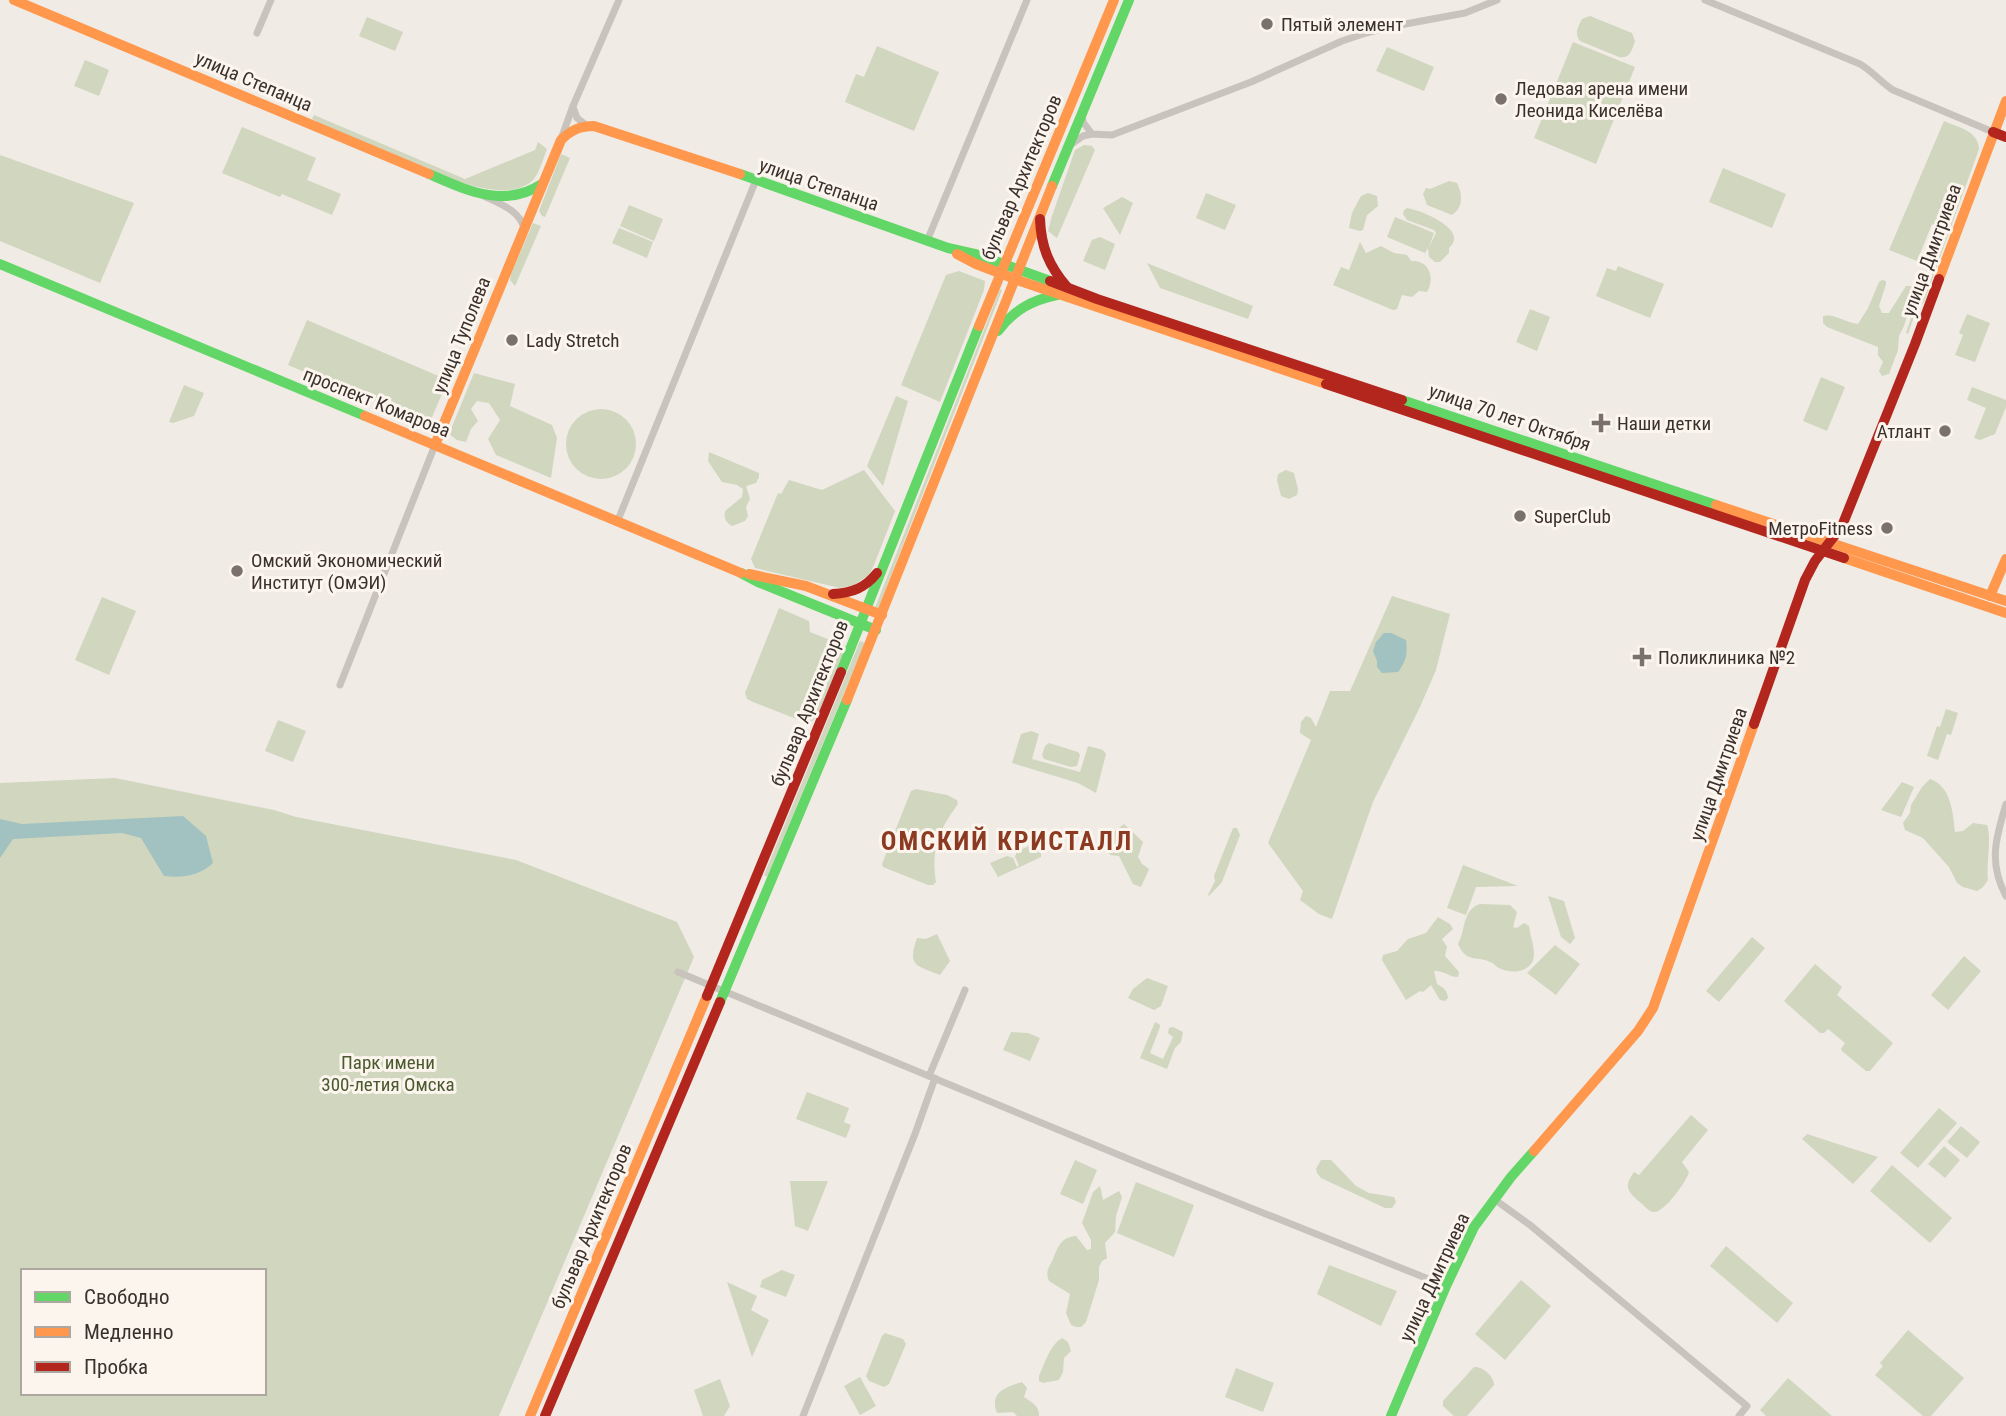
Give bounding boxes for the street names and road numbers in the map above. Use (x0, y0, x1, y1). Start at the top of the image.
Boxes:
street label: улица Степанца (192, 46, 316, 116)
street label: бульвар Архитекторов (976, 91, 1067, 263)
street label: улица Степанца (756, 153, 882, 216)
street label: улица Дмитриева (1897, 181, 1966, 320)
street label: улица Туполева (428, 274, 495, 397)
street label: проспект Комарова (300, 363, 454, 442)
street label: улица 70 лет Октября (1426, 379, 1594, 456)
street label: бульвар Архитекторов (766, 617, 853, 790)
street label: улица Дмитриева (1685, 704, 1752, 844)
street label: бульвар Архитекторов (546, 1140, 637, 1312)
street label: улица Дмитриева (1395, 1209, 1474, 1345)

